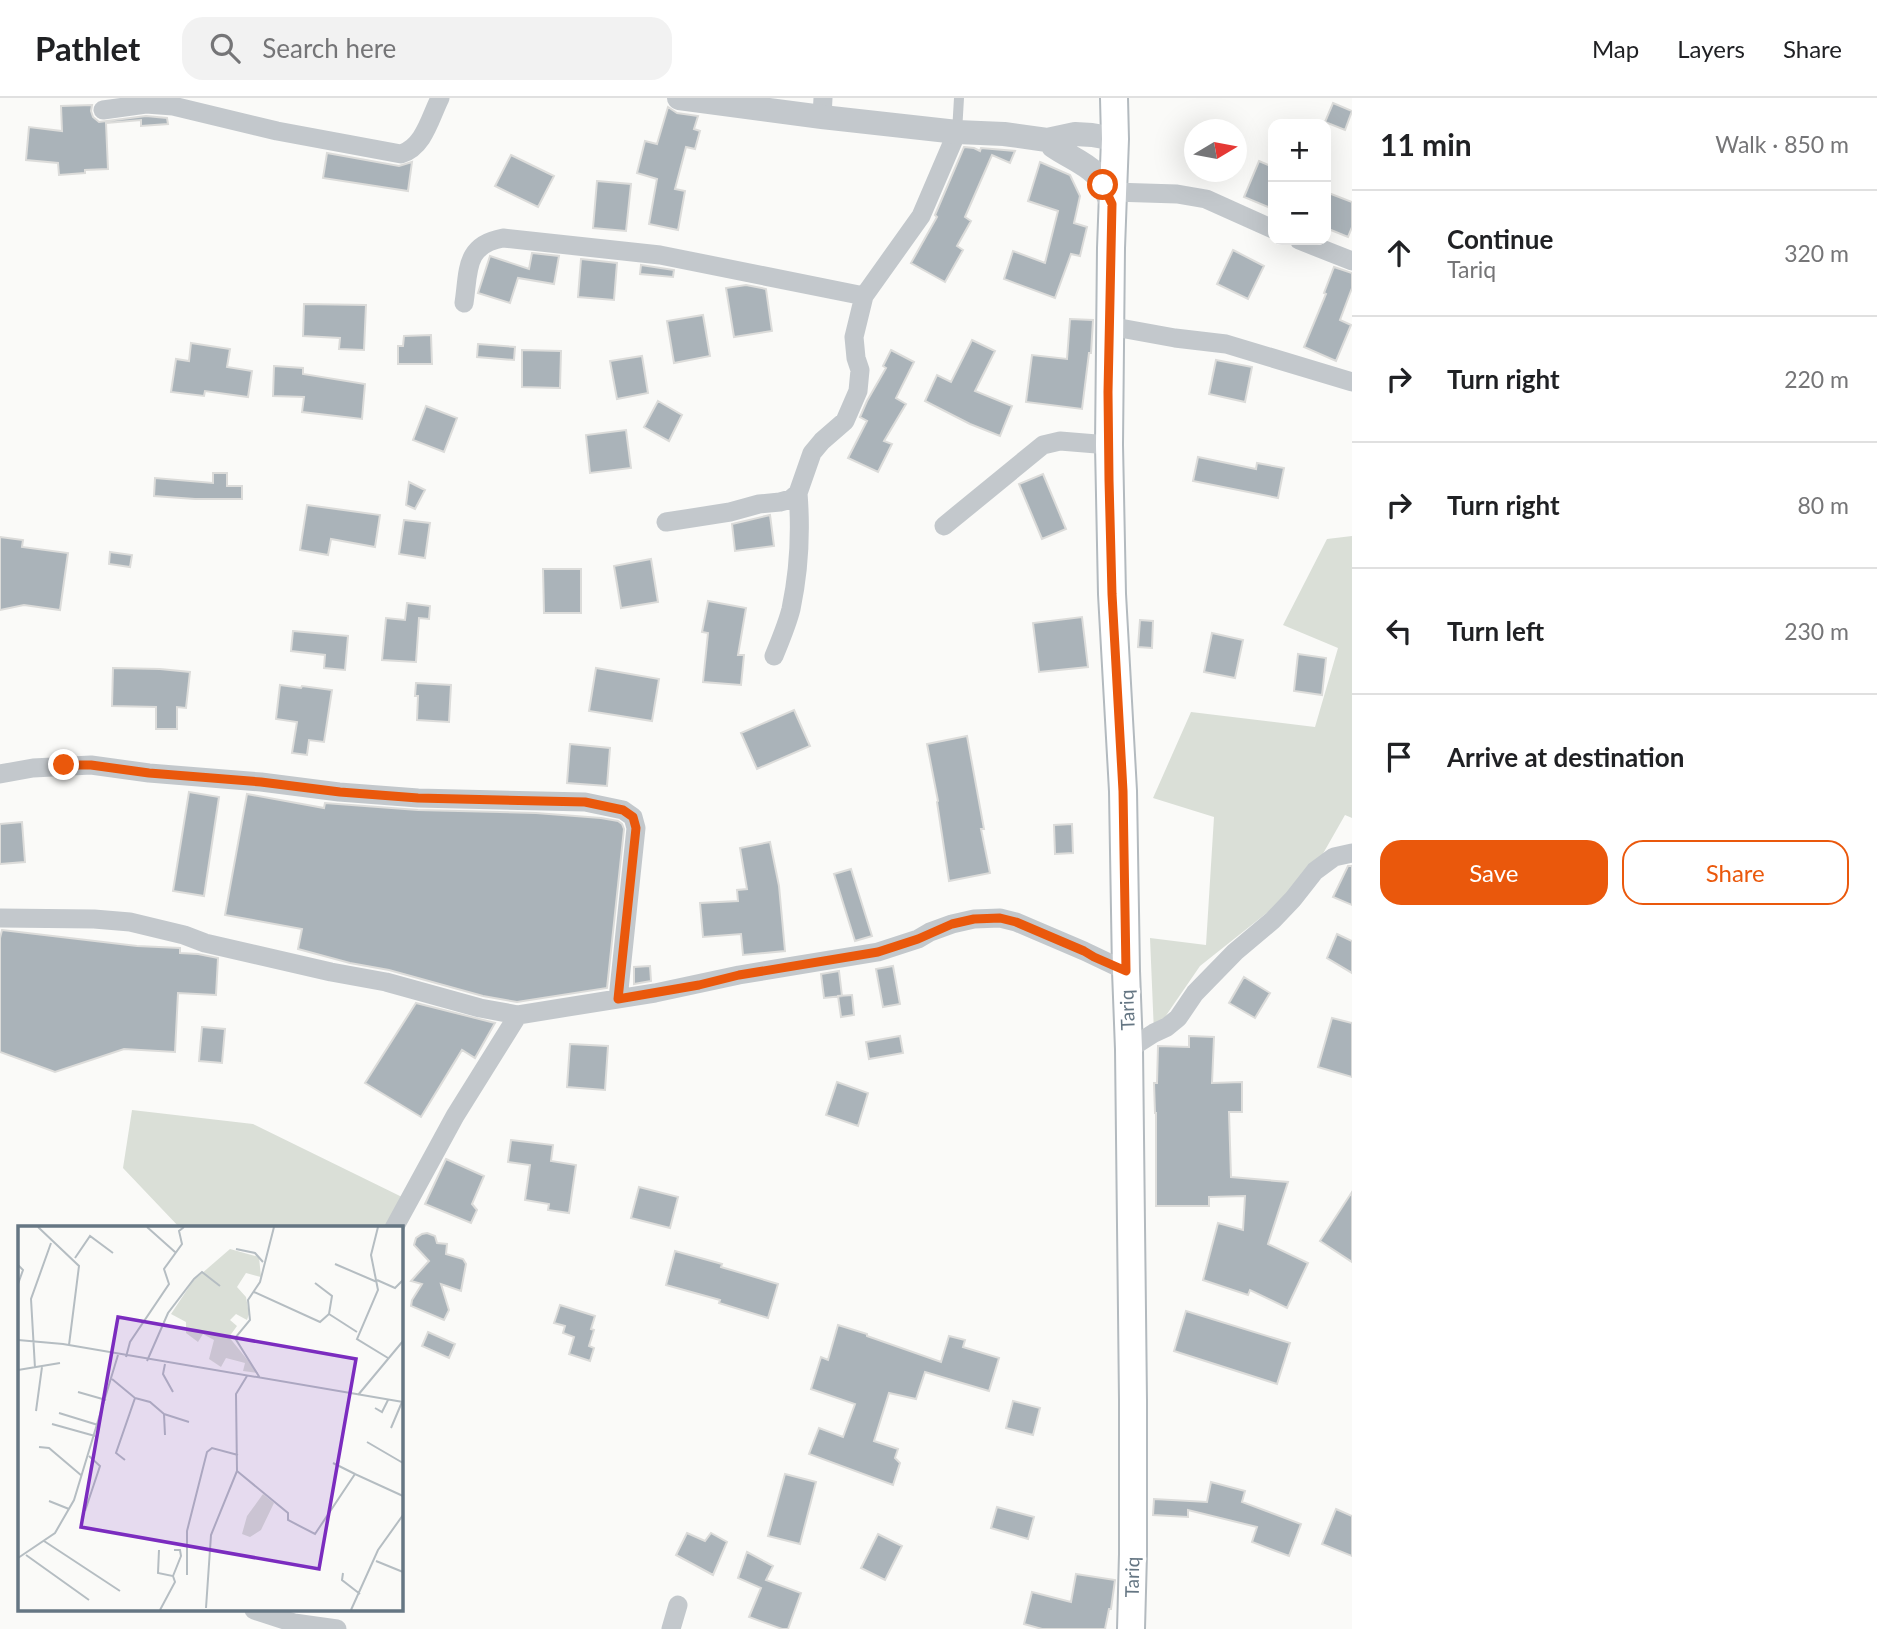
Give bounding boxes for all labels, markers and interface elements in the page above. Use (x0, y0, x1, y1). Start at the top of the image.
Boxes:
search box (182, 17, 672, 80)
text: Pathlet (35, 28, 140, 68)
icon: search (206, 29, 244, 67)
text: Search here (262, 32, 396, 64)
text: Map (1592, 34, 1639, 63)
text: Layers (1677, 34, 1745, 63)
text: Share (1783, 34, 1842, 63)
north arrow (1184, 119, 1247, 182)
map controls (1268, 119, 1331, 245)
button: + (1268, 119, 1331, 182)
text: 11 min (1380, 126, 1472, 162)
text: Walk · 850 m (1715, 130, 1849, 158)
route start (1087, 169, 1118, 200)
button: − (1268, 182, 1331, 245)
text: Continue (1447, 223, 1553, 255)
icon: ahead (1380, 234, 1418, 272)
text: 320 m (1784, 239, 1849, 267)
text: Tariq (1447, 255, 1496, 283)
icon: right (1380, 360, 1418, 398)
text: Turn right (1447, 363, 1560, 395)
text: 220 m (1784, 365, 1849, 393)
icon: right (1380, 486, 1418, 524)
text: Turn right (1447, 489, 1560, 521)
text: 80 m (1798, 491, 1849, 519)
icon: left (1380, 612, 1418, 650)
text: Turn left (1447, 615, 1544, 647)
text: 230 m (1784, 617, 1849, 645)
icon: arrive (1380, 738, 1418, 776)
text: Arrive at destination (1447, 741, 1684, 773)
route end (48, 749, 79, 780)
button: Save (1380, 840, 1608, 905)
button: Share (1622, 840, 1849, 905)
street label: Tariq (1114, 989, 1139, 1031)
inset map (18, 1226, 402, 1612)
street label: Tariq (1120, 1556, 1143, 1598)

